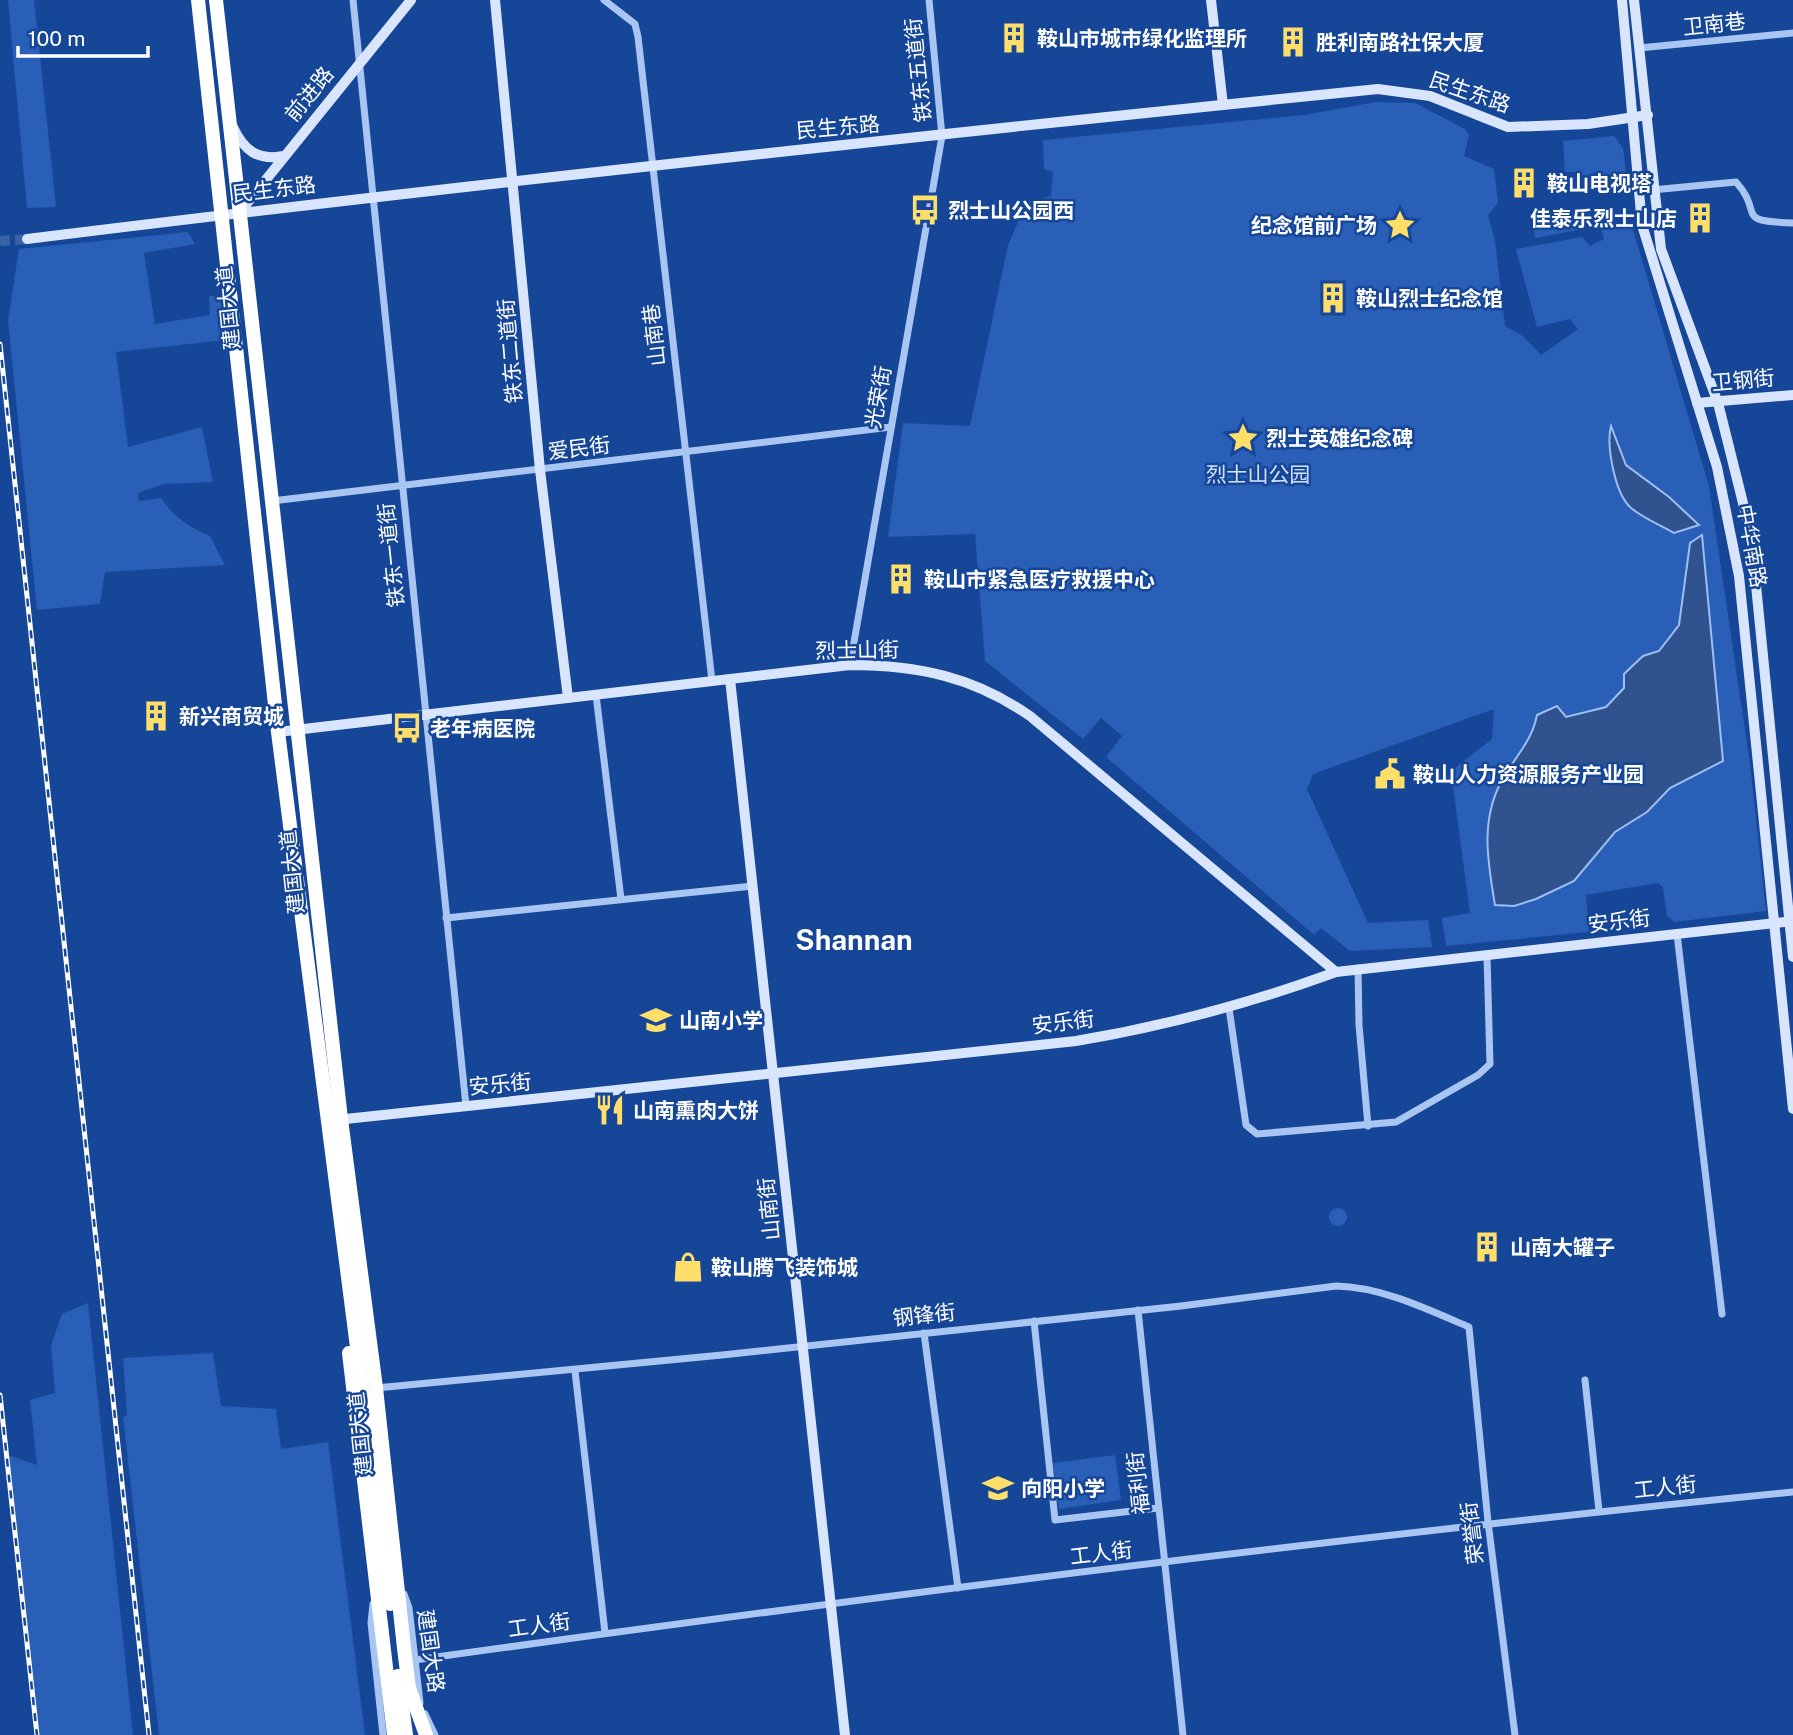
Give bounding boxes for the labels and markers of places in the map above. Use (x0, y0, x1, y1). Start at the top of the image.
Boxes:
building icon: 鞍山市城市绿化监理所 (997, 21, 1031, 55)
building icon: 胜利南路社保大厦 (1276, 25, 1310, 59)
place label: 鞍山市城市绿化监理所 (1037, 26, 1247, 51)
place label: 胜利南路社保大厦 (1316, 30, 1484, 55)
building icon: 鞍山电视塔 (1507, 166, 1541, 200)
place label: 鞍山电视塔 (1547, 171, 1652, 196)
bus stop icon: 烈士山公园西 (908, 193, 942, 227)
place label: 烈士山公园西 (948, 198, 1074, 223)
building icon: 佳泰乐烈士山店 (1683, 201, 1717, 235)
place label: 佳泰乐烈士山店 (1530, 206, 1677, 231)
place icon: 纪念馆前广场 (1383, 208, 1417, 242)
place label: 纪念馆前广场 (1251, 213, 1377, 238)
building icon: 鞍山烈士纪念馆 (1316, 281, 1350, 315)
place label: 鞍山烈士纪念馆 (1356, 286, 1503, 311)
place icon: 烈士英雄纪念碑 (1226, 421, 1260, 455)
place label: 烈士英雄纪念碑 (1266, 426, 1413, 451)
building icon: 鞍山市紧急医疗救援中心 (884, 562, 918, 596)
place label: 鞍山市紧急医疗救援中心 (924, 567, 1155, 592)
building icon: 新兴商贸城 (139, 699, 173, 733)
place label: 新兴商贸城 (179, 704, 284, 729)
bus stop icon: 老年病医院 (390, 711, 424, 745)
place label: 老年病医院 (430, 716, 535, 741)
public building icon: 鞍山人力资源服务产业园 (1373, 757, 1407, 791)
place label: 鞍山人力资源服务产业园 (1413, 762, 1644, 787)
school or university icon: 山南小学 (639, 1003, 673, 1037)
place label: 山南小学 (679, 1008, 763, 1033)
restaurant icon: 山南熏肉大饼 (593, 1093, 627, 1127)
place label: 山南熏肉大饼 (633, 1098, 759, 1123)
building icon: 山南大罐子 (1470, 1230, 1504, 1264)
place label: 山南大罐子 (1510, 1235, 1615, 1260)
shop icon: 鞍山腾飞装饰城 (671, 1250, 705, 1284)
place label: 鞍山腾飞装饰城 (711, 1255, 858, 1280)
school or university icon: 向阳小学 (981, 1471, 1015, 1505)
place label: 向阳小学 (1021, 1476, 1105, 1501)

